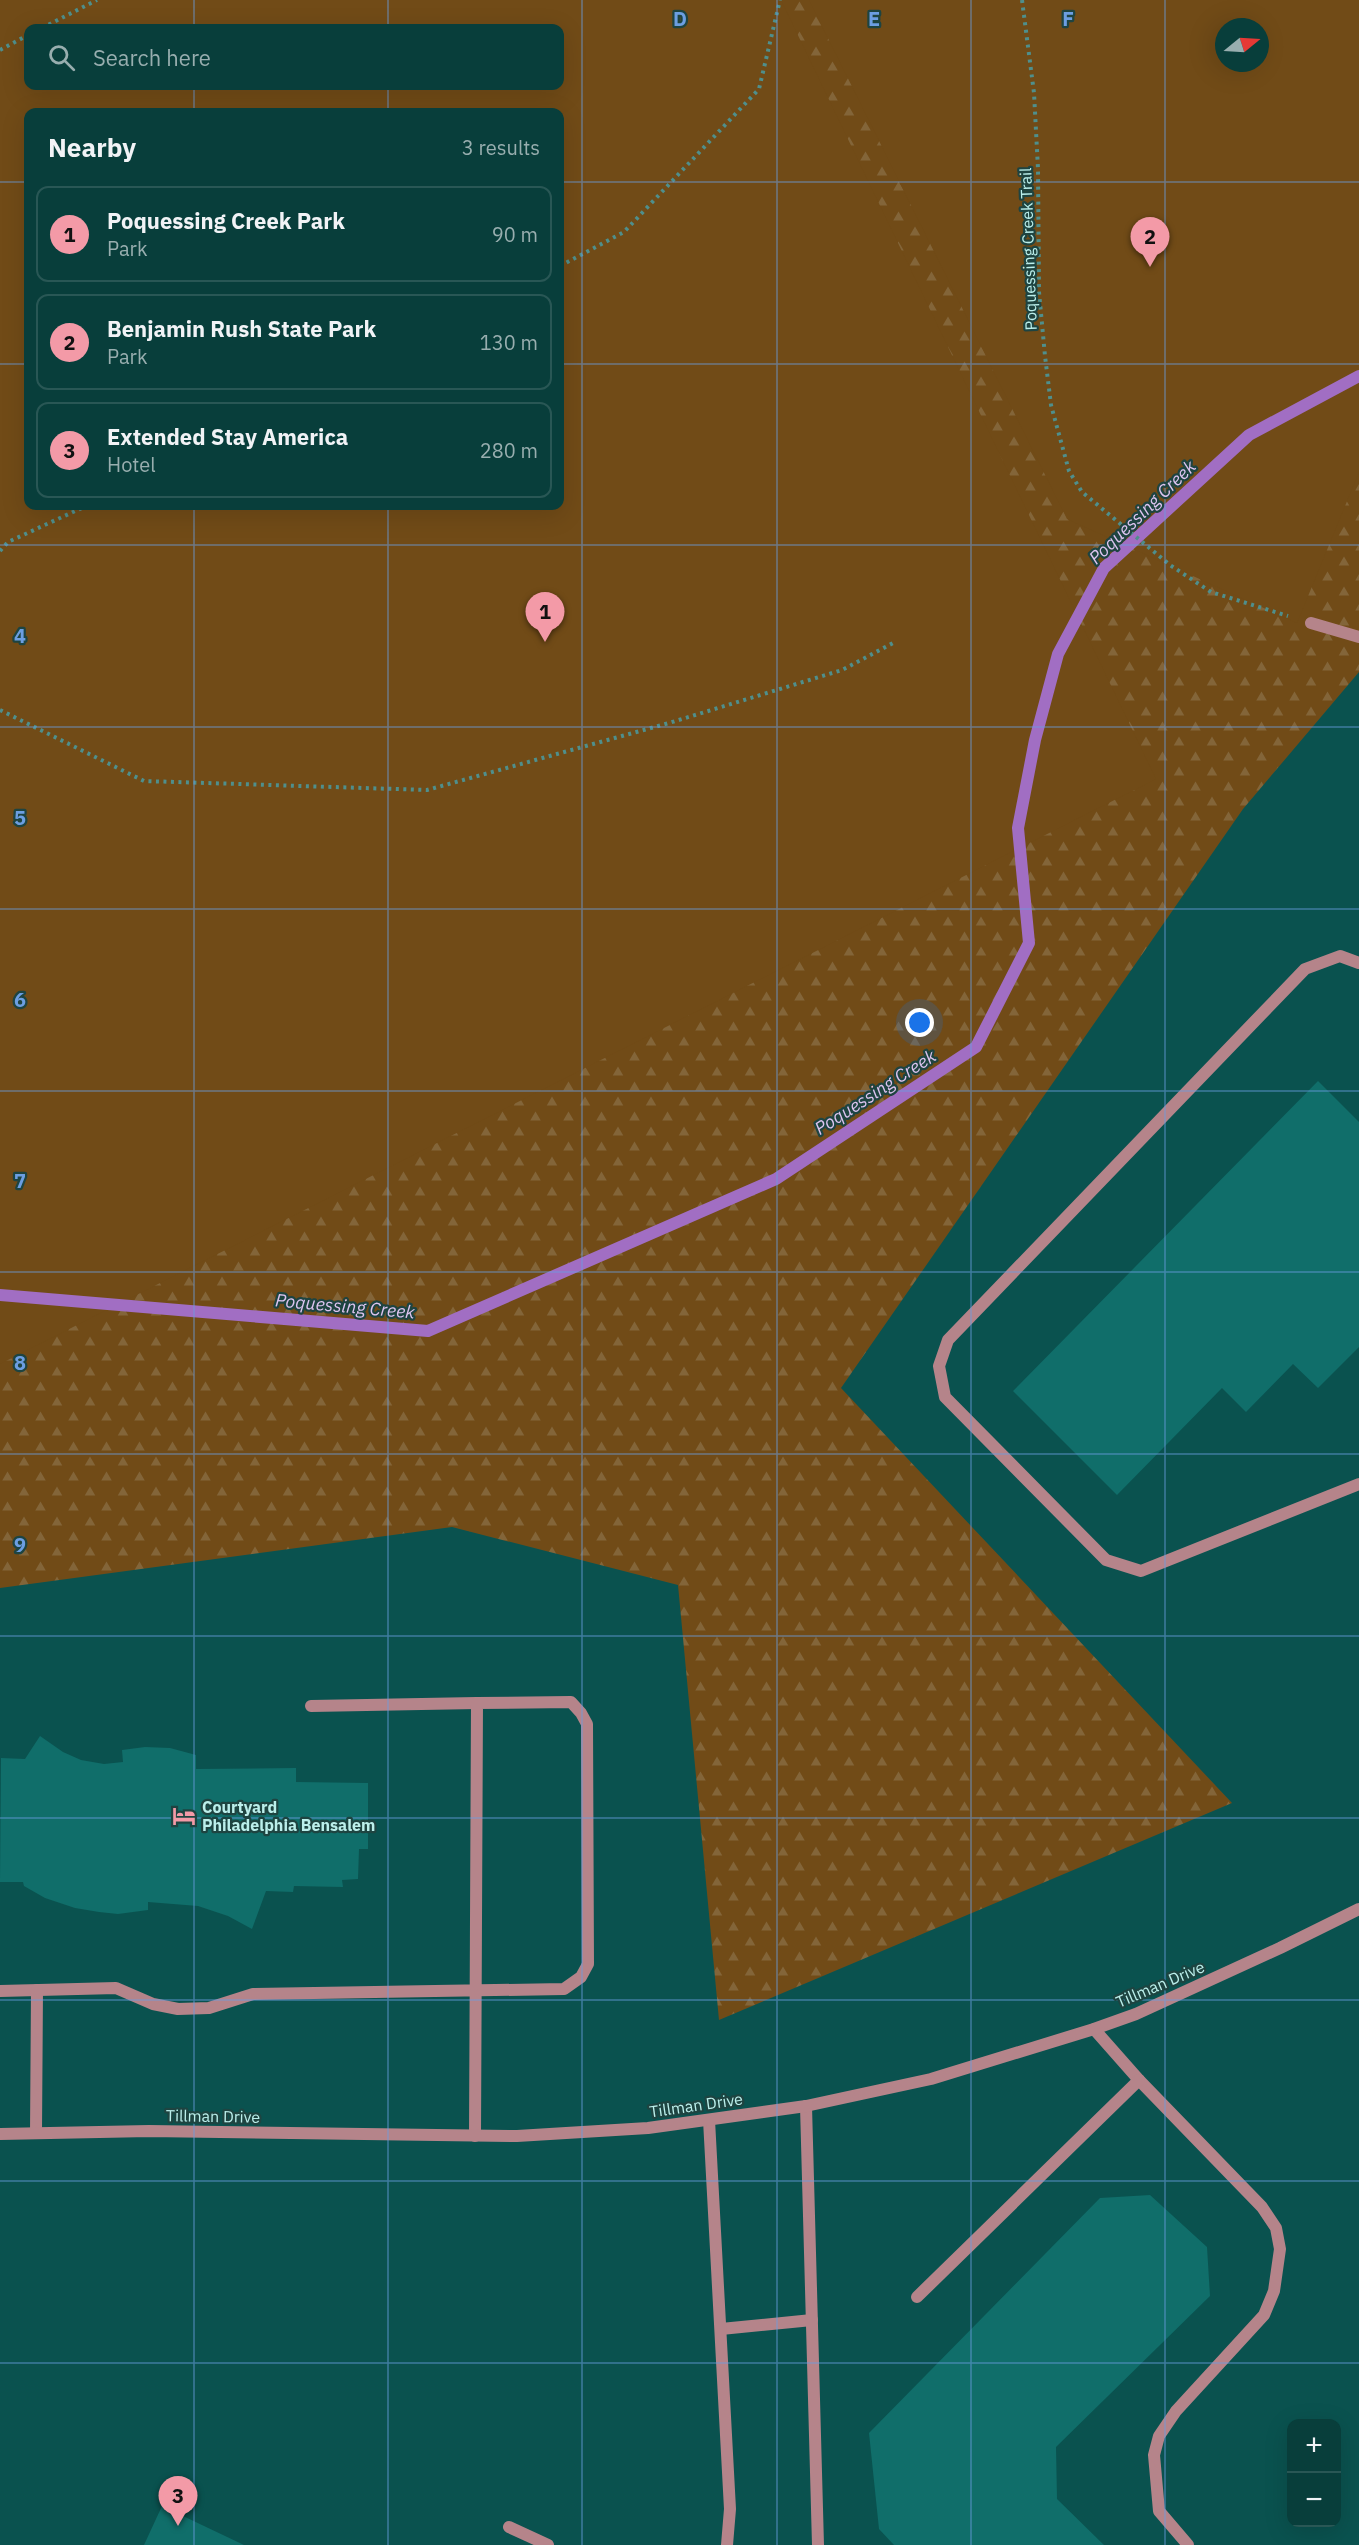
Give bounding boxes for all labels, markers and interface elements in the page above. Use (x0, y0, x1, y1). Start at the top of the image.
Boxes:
text: D (673, 5, 687, 32)
text: E (868, 5, 880, 32)
text: F (1062, 5, 1074, 32)
north arrow (1215, 18, 1269, 72)
search box (24, 24, 564, 90)
icon: search (45, 41, 78, 74)
text: Search here (93, 43, 211, 72)
text: Nearby (48, 130, 136, 164)
text: 3 results (462, 134, 540, 161)
street label: Poquessing Creek Trail (1015, 167, 1041, 331)
text: Poquessing Creek Park (107, 206, 345, 235)
pin: 2 (1130, 218, 1170, 267)
text: 1 (64, 221, 76, 248)
text: 90 m (492, 221, 538, 248)
text: Park (107, 235, 147, 262)
text: Benjamin Rush State Park (107, 314, 376, 343)
text: 2 (64, 329, 76, 356)
text: 130 m (480, 329, 538, 356)
text: Park (107, 343, 147, 370)
text: Extended Stay America (107, 422, 348, 451)
text: 3 (64, 437, 76, 464)
text: 280 m (480, 437, 538, 464)
text: Hotel (107, 451, 156, 478)
water label: Poquessing Creek (1084, 455, 1201, 569)
pin: 1 (526, 592, 564, 642)
text: 4 (14, 622, 26, 649)
text: 5 (14, 804, 26, 831)
text: 6 (14, 986, 26, 1013)
your location (905, 1008, 934, 1037)
water label: Poquessing Creek (810, 1044, 941, 1140)
text: 7 (14, 1167, 26, 1194)
water label: Poquessing Creek (274, 1288, 416, 1324)
text: 8 (14, 1349, 26, 1376)
text: 9 (14, 1531, 26, 1558)
place label: Courtyard Philadelphia Bensalem (202, 1797, 375, 1835)
hotel icon: Courtyard Philadelphia Bensalem (171, 1803, 197, 1829)
street label: Tillman Drive (1113, 1956, 1207, 2012)
street label: Tillman Drive (648, 2089, 744, 2121)
street label: Tillman Drive (166, 2105, 261, 2127)
map controls (1287, 2419, 1341, 2527)
button: + (1287, 2419, 1341, 2473)
button: − (1287, 2473, 1341, 2527)
pin: 3 (158, 2476, 198, 2526)

